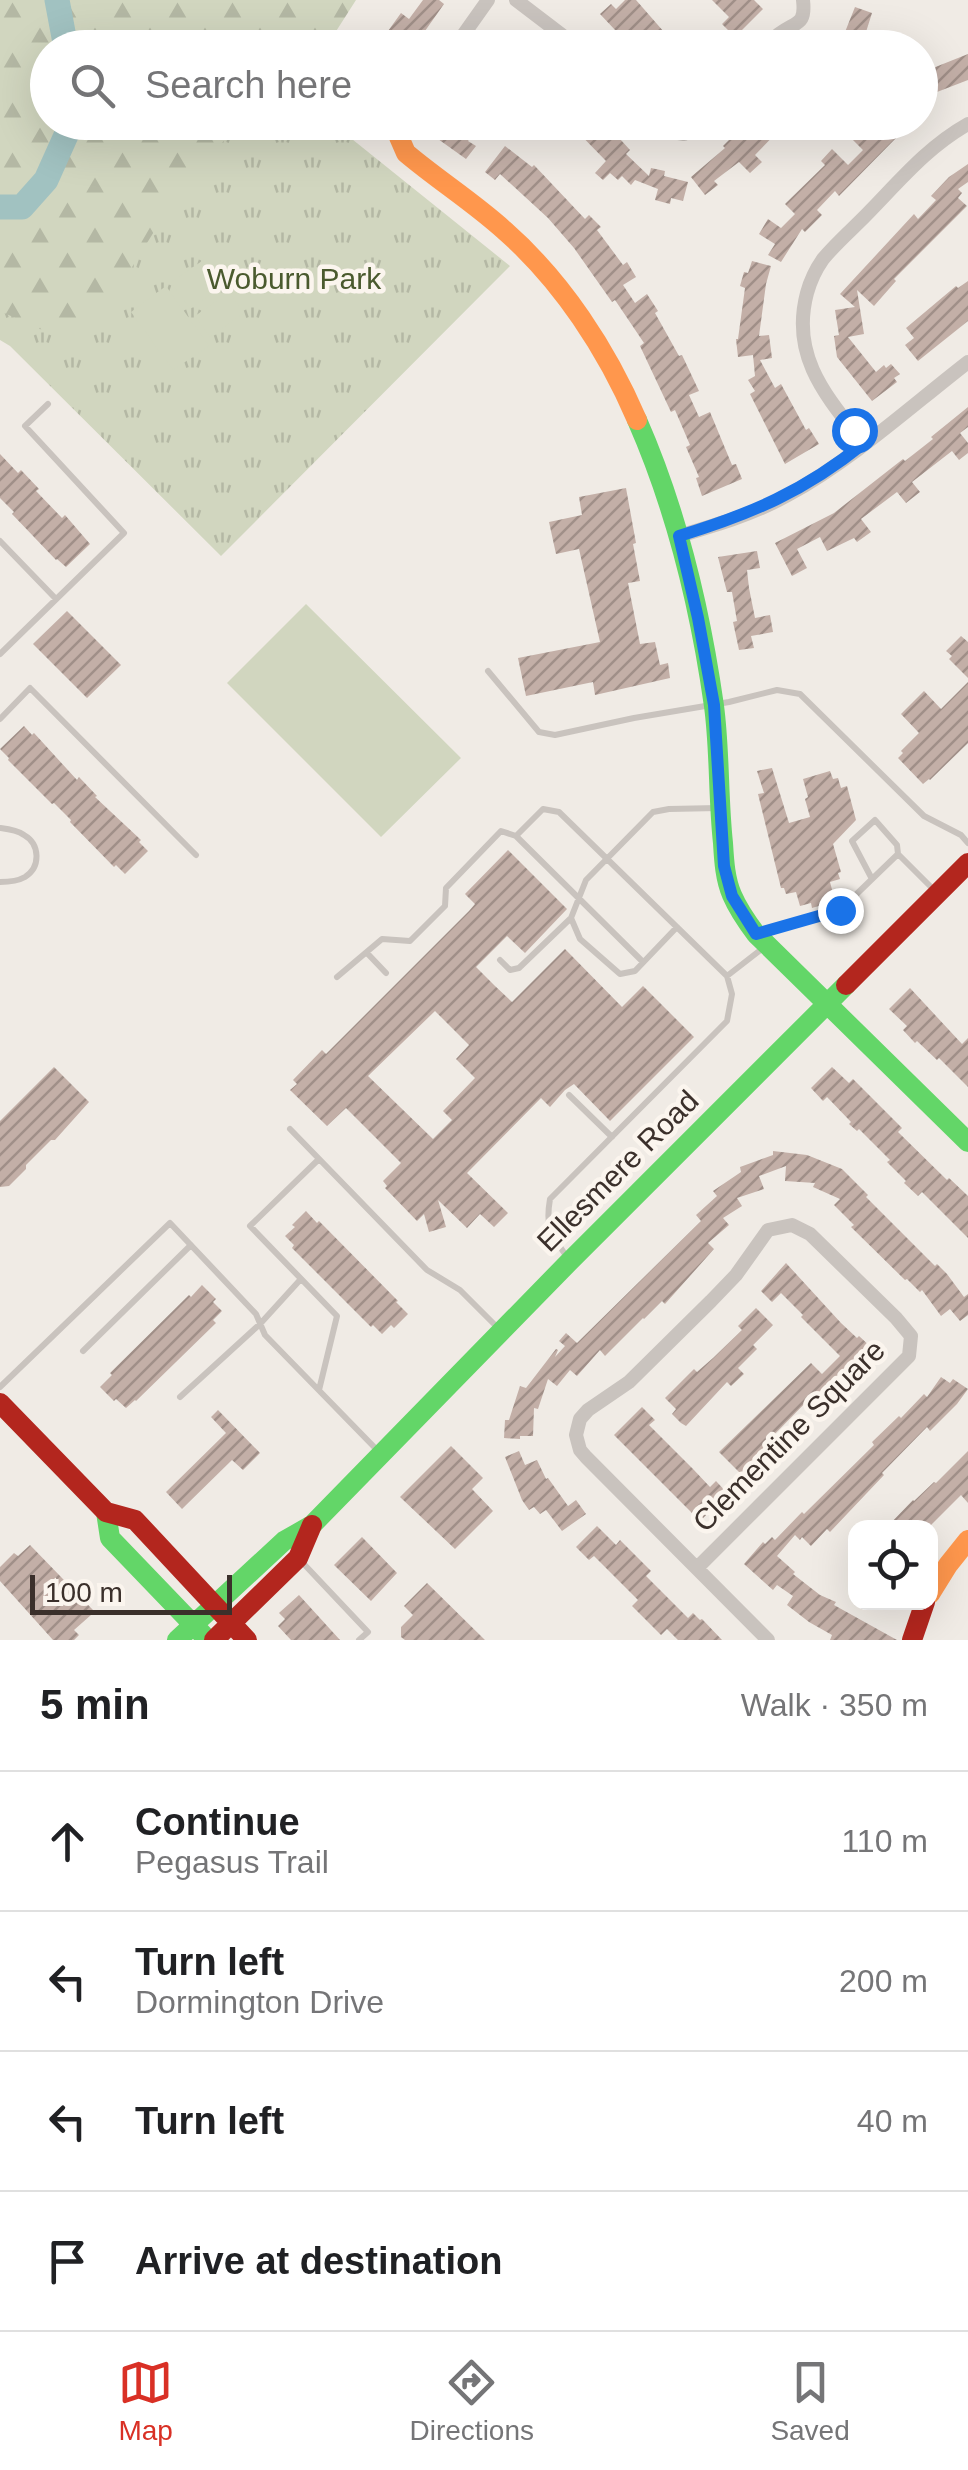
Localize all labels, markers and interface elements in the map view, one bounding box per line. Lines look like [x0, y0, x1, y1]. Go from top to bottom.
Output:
search box [30, 30, 938, 140]
icon: search [65, 58, 120, 113]
text: Search here [145, 64, 352, 106]
park label: Woburn Park [207, 262, 382, 295]
route start [832, 408, 878, 454]
route end [818, 888, 864, 934]
street label: Ellesmere Road [531, 1084, 705, 1258]
street label: Clementine Square [686, 1333, 891, 1538]
map controls [848, 1520, 938, 1610]
button: locate [848, 1520, 938, 1610]
scale bar [30, 1570, 232, 1614]
text: 100 m [45, 1577, 123, 1608]
text: 5 min [40, 1681, 150, 1728]
text: Walk · 350 m [741, 1687, 928, 1723]
text: Continue [135, 1801, 300, 1843]
icon: ahead [40, 1814, 95, 1869]
text: 110 m [841, 1823, 928, 1859]
text: Pegasus Trail [135, 1844, 329, 1880]
text: Turn left [135, 1941, 284, 1983]
icon: left [40, 1954, 95, 2009]
text: 200 m [839, 1963, 928, 1999]
text: Dormington Drive [135, 1984, 384, 2020]
icon: left [40, 2094, 95, 2149]
text: Turn left [135, 2100, 284, 2142]
text: 40 m [857, 2103, 928, 2139]
icon: arrive [40, 2234, 95, 2289]
text: Arrive at destination [135, 2240, 502, 2282]
tab: Map [118, 2355, 173, 2447]
tab: Directions [410, 2355, 534, 2447]
tab: Saved [770, 2355, 850, 2447]

